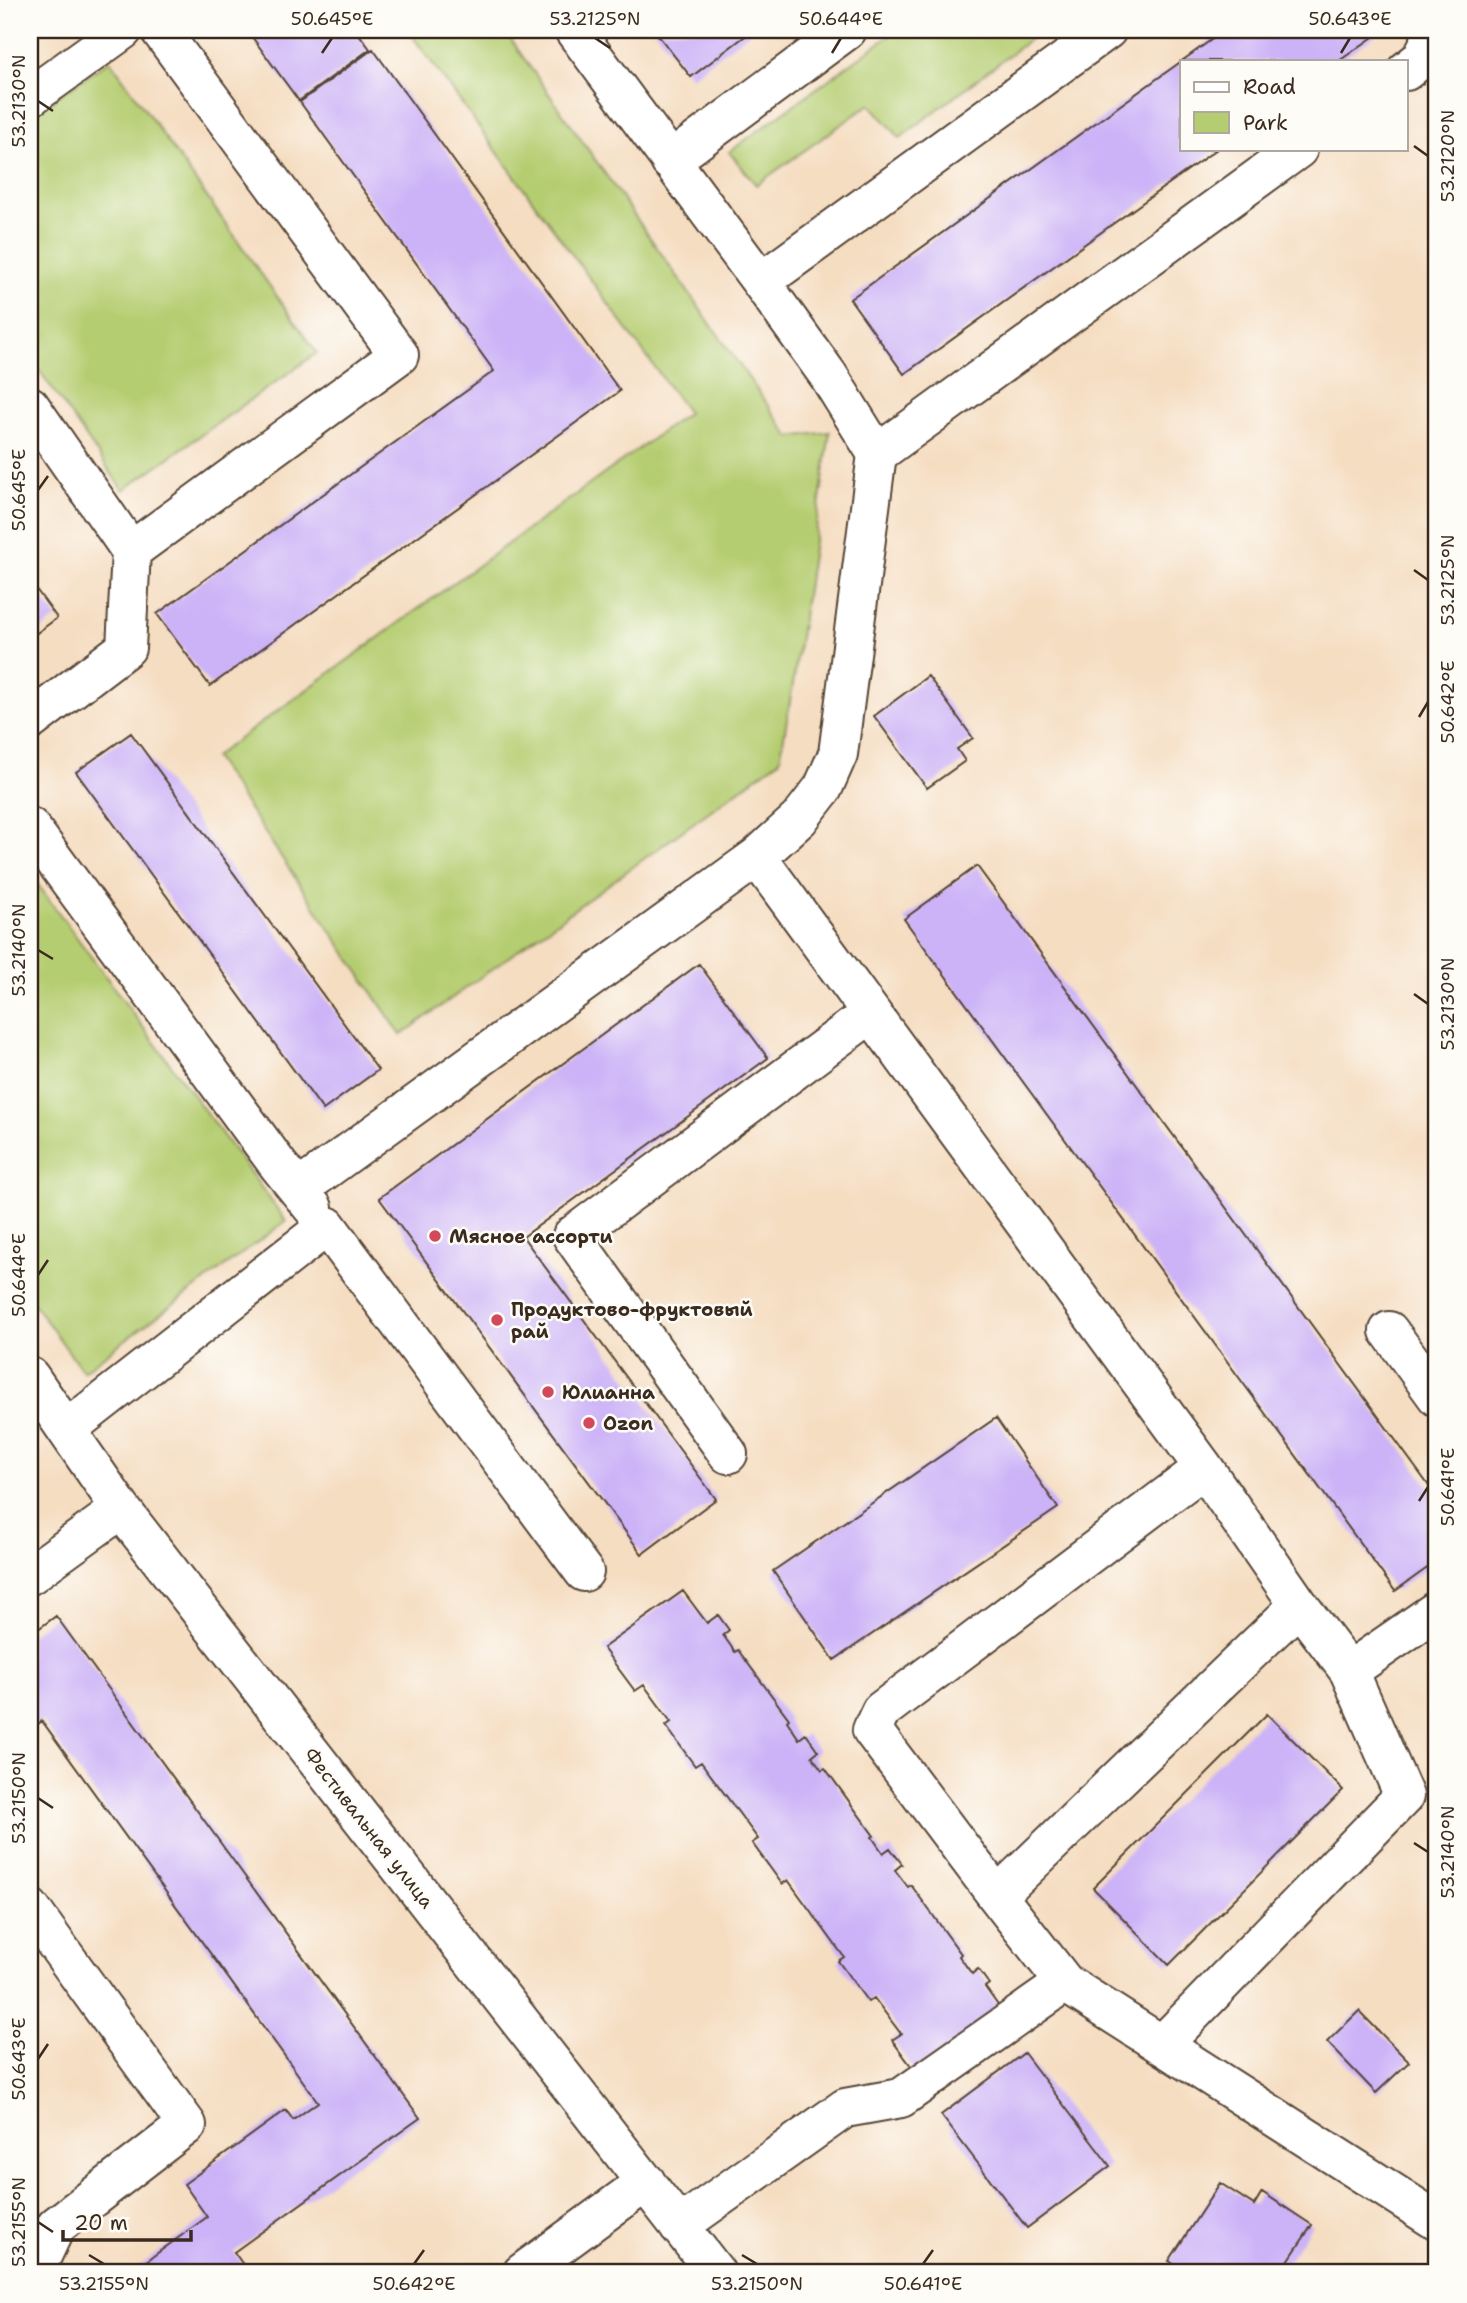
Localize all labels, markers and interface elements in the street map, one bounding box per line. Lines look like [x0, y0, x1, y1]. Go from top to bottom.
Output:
text: 50.645°E [291, 7, 373, 31]
text: 53.2125°N [549, 7, 641, 31]
text: 50.644°E [799, 7, 883, 31]
text: 50.643°E [1308, 7, 1392, 31]
text: 53.2130°N [7, 55, 31, 147]
legend [1180, 60, 1408, 150]
text: Road [1243, 73, 1296, 101]
text: Park [1243, 109, 1288, 137]
text: 53.2120°N [1436, 110, 1460, 202]
text: 50.645°E [7, 449, 31, 531]
text: 53.2125°N [1436, 534, 1460, 626]
text: 50.642°E [1436, 660, 1460, 744]
text: 53.2140°N [7, 903, 31, 997]
text: 53.2130°N [1436, 958, 1460, 1050]
place label: Мясное ассорти [449, 1224, 613, 1249]
marker: Мясное ассорти [427, 1228, 443, 1244]
text: 50.644°E [7, 1233, 31, 1317]
place label: Продуктово-фруктовый рай [511, 1297, 753, 1344]
marker: Продуктово-фруктовый рай [489, 1312, 505, 1328]
place label: Юлианна [562, 1380, 655, 1405]
marker: Юлианна [540, 1384, 556, 1400]
place label: Ozon [603, 1411, 653, 1436]
marker: Ozon [581, 1415, 597, 1431]
text: 50.641°E [1436, 1448, 1460, 1526]
street label: Фестивальная улица [298, 1743, 440, 1914]
text: 53.2150°N [7, 1752, 31, 1844]
text: 53.2140°N [1436, 1805, 1460, 1899]
text: 50.643°E [7, 2017, 31, 2101]
text: 53.2155°N [7, 2177, 31, 2267]
scale bar [63, 2198, 191, 2242]
text: 20 m [74, 2209, 128, 2237]
text: 53.2155°N [59, 2272, 149, 2296]
text: 50.642°E [372, 2272, 456, 2296]
text: 53.2150°N [711, 2272, 803, 2296]
text: 50.641°E [884, 2272, 962, 2296]

